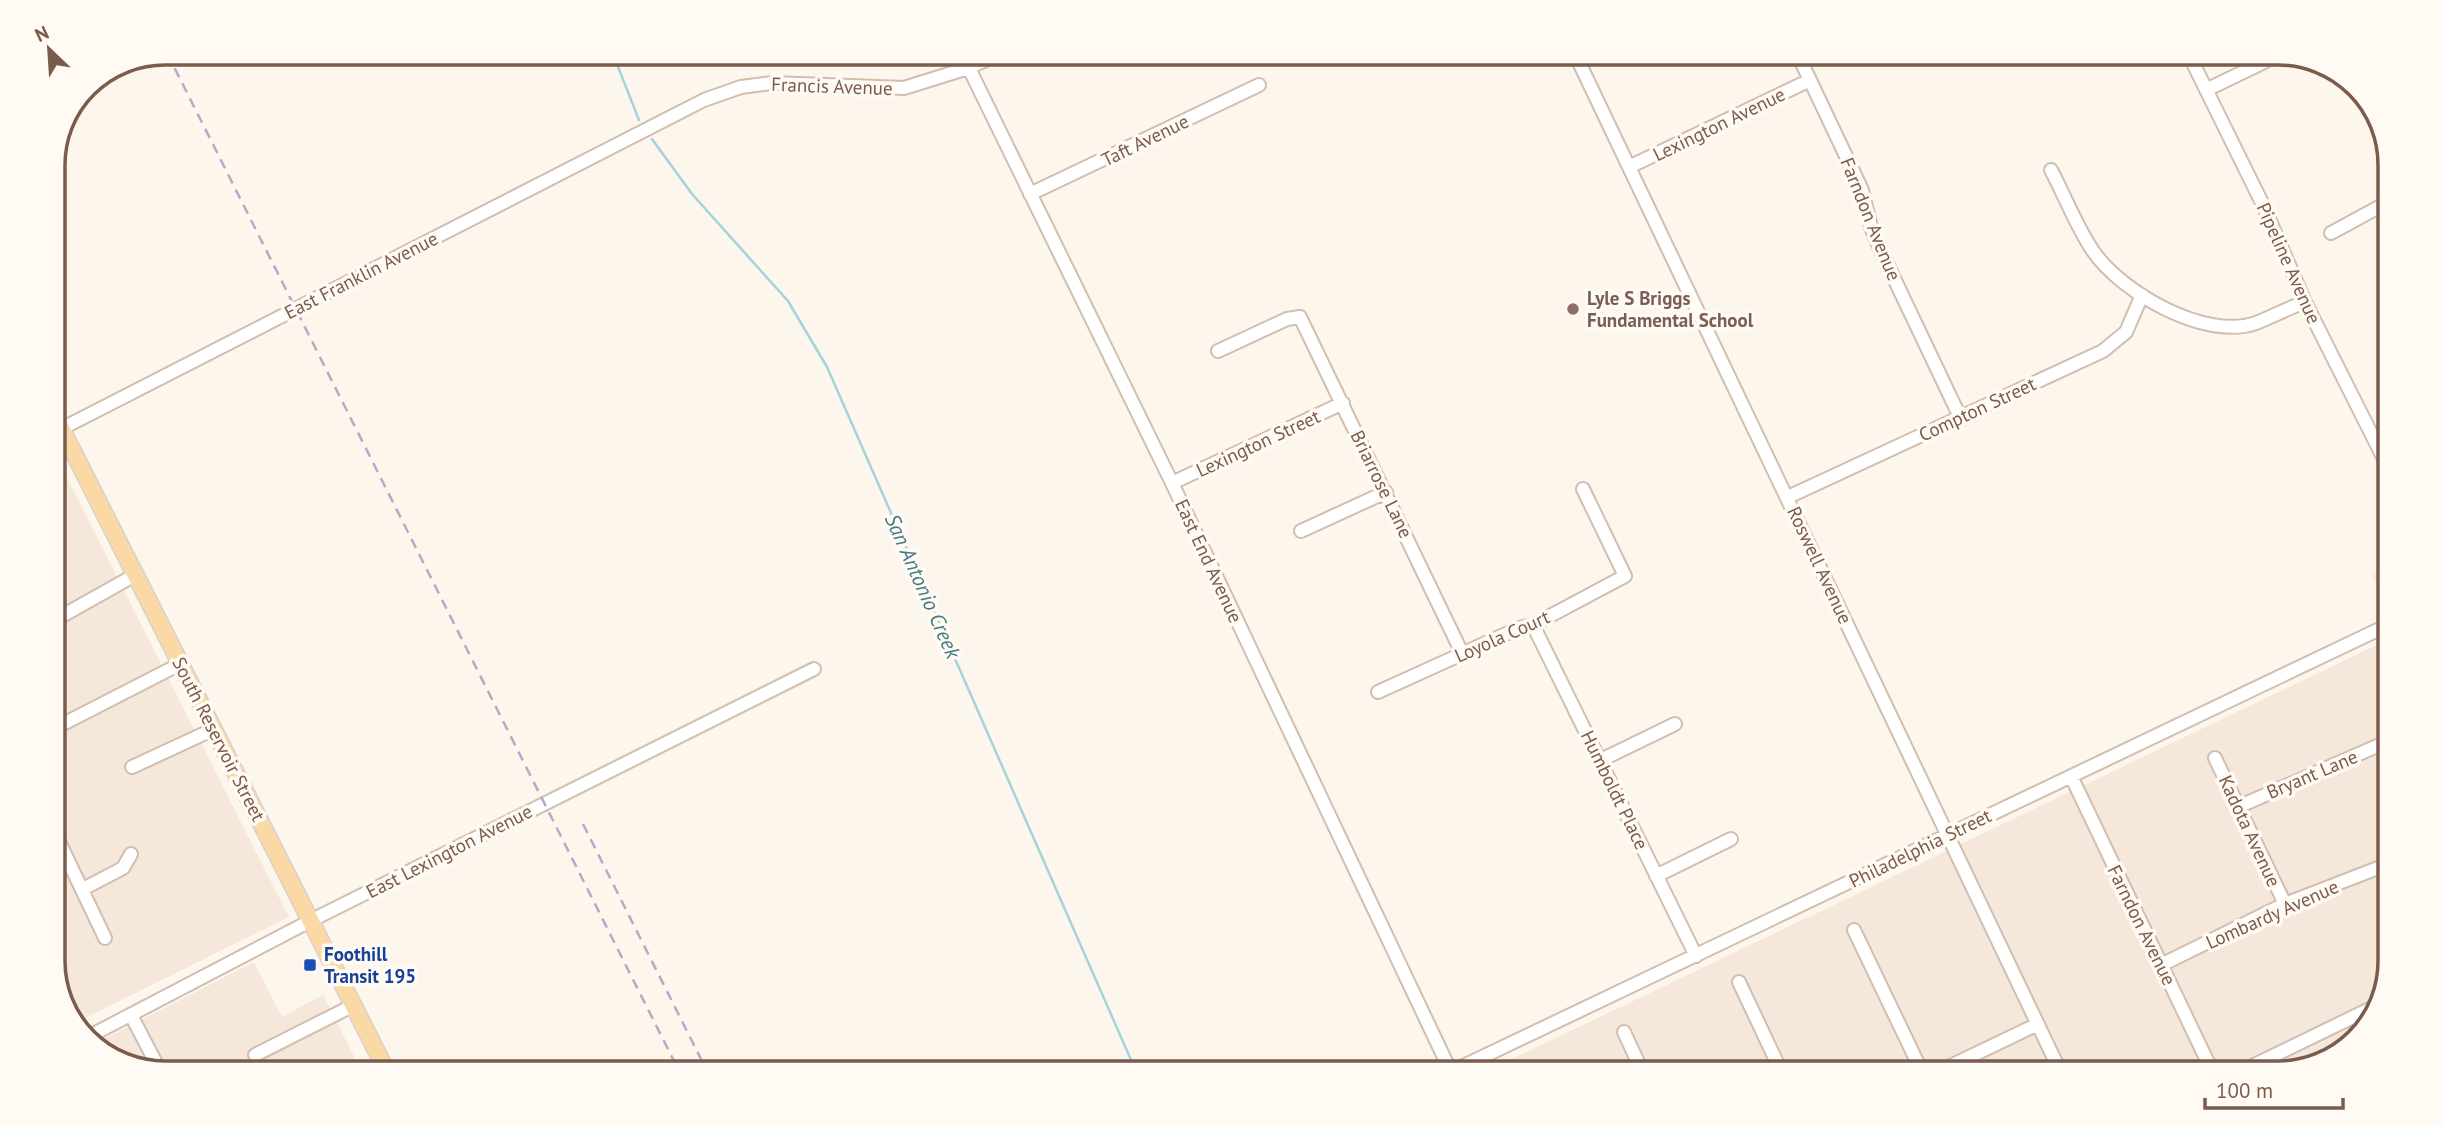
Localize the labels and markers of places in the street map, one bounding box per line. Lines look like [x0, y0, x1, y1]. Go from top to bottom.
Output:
place label: Lyle S Briggs Fundamental School [1587, 286, 1754, 332]
marker: Lyle S Briggs Fundamental School [1565, 301, 1581, 317]
place label: Foothill Transit 195 [324, 942, 416, 988]
marker: Foothill Transit 195 [302, 957, 318, 973]

